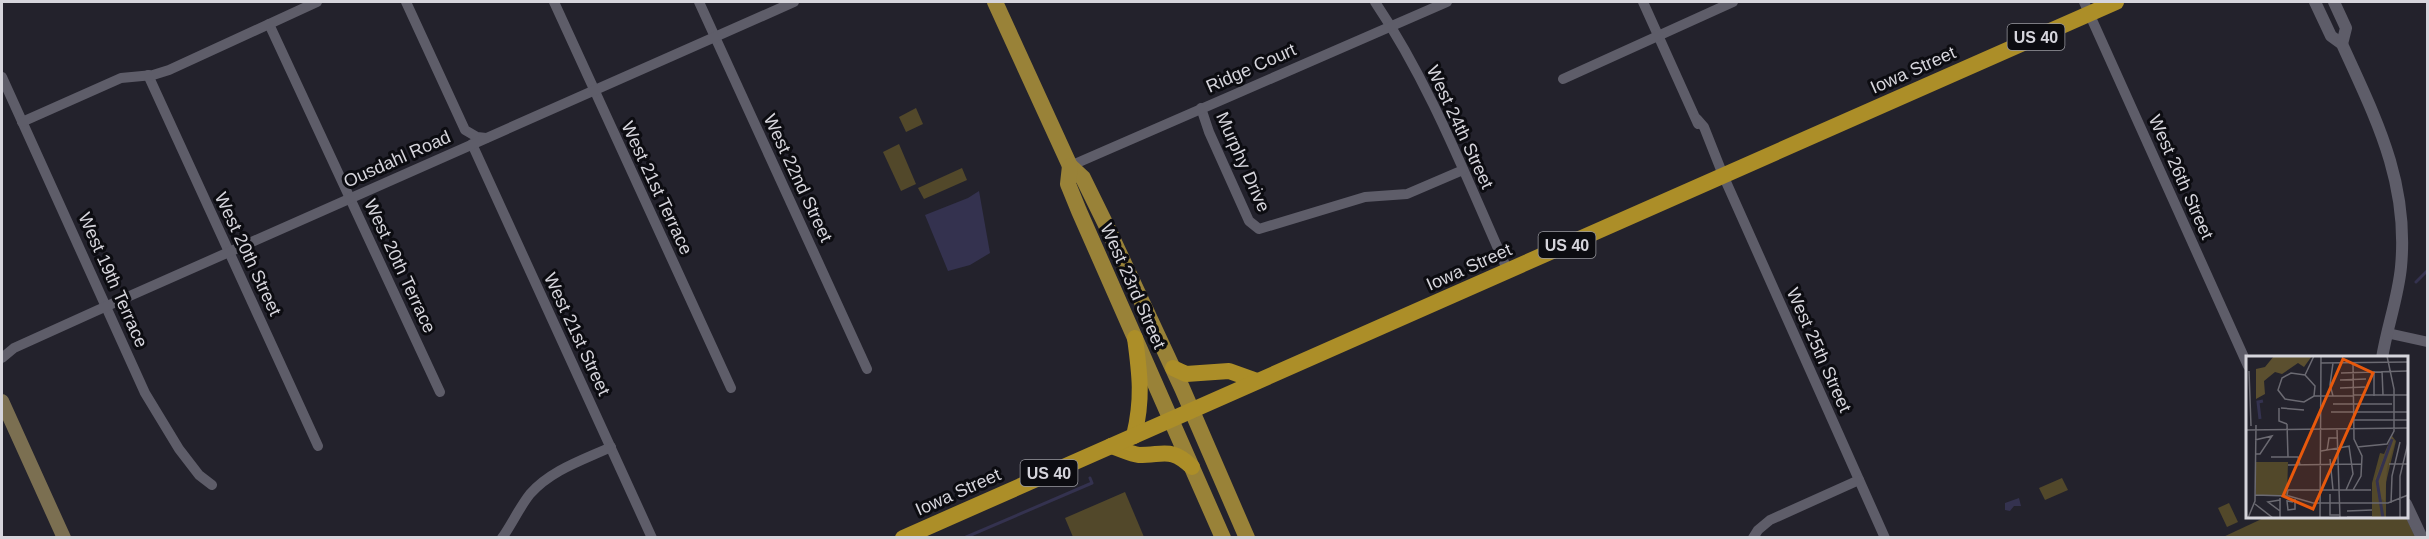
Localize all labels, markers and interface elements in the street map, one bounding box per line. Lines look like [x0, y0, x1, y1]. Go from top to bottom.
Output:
road number: US 40 [2008, 24, 2064, 50]
street label: Ridge Court [1203, 39, 1299, 97]
street label: Iowa Street [1867, 42, 1959, 98]
street label: West 24th Street [1423, 62, 1497, 192]
street label: Murphy Drive [1212, 109, 1274, 215]
street label: West 22nd Street [760, 111, 836, 245]
street label: West 26th Street [2145, 112, 2217, 242]
street label: West 21st Terrace [617, 118, 697, 258]
street label: Ousdahl Road [340, 126, 454, 192]
street label: West 20th Street [211, 189, 285, 319]
street label: West 20th Terrace [360, 196, 440, 336]
street label: West 19th Terrace [74, 210, 152, 350]
street label: West 23rd Street [1096, 220, 1170, 352]
road number: US 40 [1538, 232, 1596, 258]
street label: Iowa Street [1423, 239, 1515, 295]
street label: West 21st Street [540, 270, 614, 398]
street label: West 25th Street [1783, 285, 1855, 415]
inset map [2246, 356, 2408, 518]
road number: US 40 [1020, 460, 1078, 486]
street label: Iowa Street [912, 464, 1004, 520]

